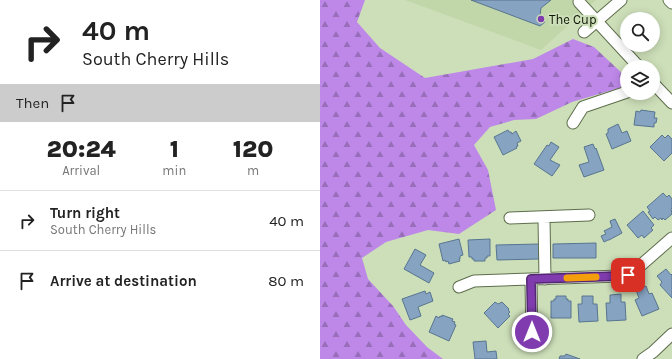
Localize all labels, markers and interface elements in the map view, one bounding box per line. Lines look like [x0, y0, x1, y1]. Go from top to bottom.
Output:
place label: The Cup [549, 12, 597, 27]
map controls [620, 12, 660, 100]
button: search [620, 12, 660, 52]
text: 40 m [82, 14, 150, 47]
marker: The Cup [536, 14, 546, 24]
icon: right [16, 16, 68, 68]
text: South Cherry Hills [82, 48, 229, 70]
button: layers [620, 60, 660, 100]
icon: arrive [57, 92, 79, 114]
text: Then [16, 94, 49, 112]
text: 20:24 [47, 135, 116, 163]
text: 1 [170, 135, 179, 163]
text: 120 [233, 135, 273, 163]
text: Arrival [62, 163, 100, 178]
text: min [162, 163, 186, 178]
text: m [247, 163, 259, 178]
text: Turn right [50, 204, 120, 222]
icon: right [16, 210, 38, 232]
text: 40 m [269, 212, 304, 230]
text: South Cherry Hills [50, 222, 156, 237]
pin [611, 258, 645, 292]
icon: arrive [617, 264, 639, 286]
icon: arrive [16, 270, 38, 292]
text: Arrive at destination [50, 272, 197, 290]
text: 80 m [268, 272, 304, 290]
position arrow [511, 311, 553, 353]

